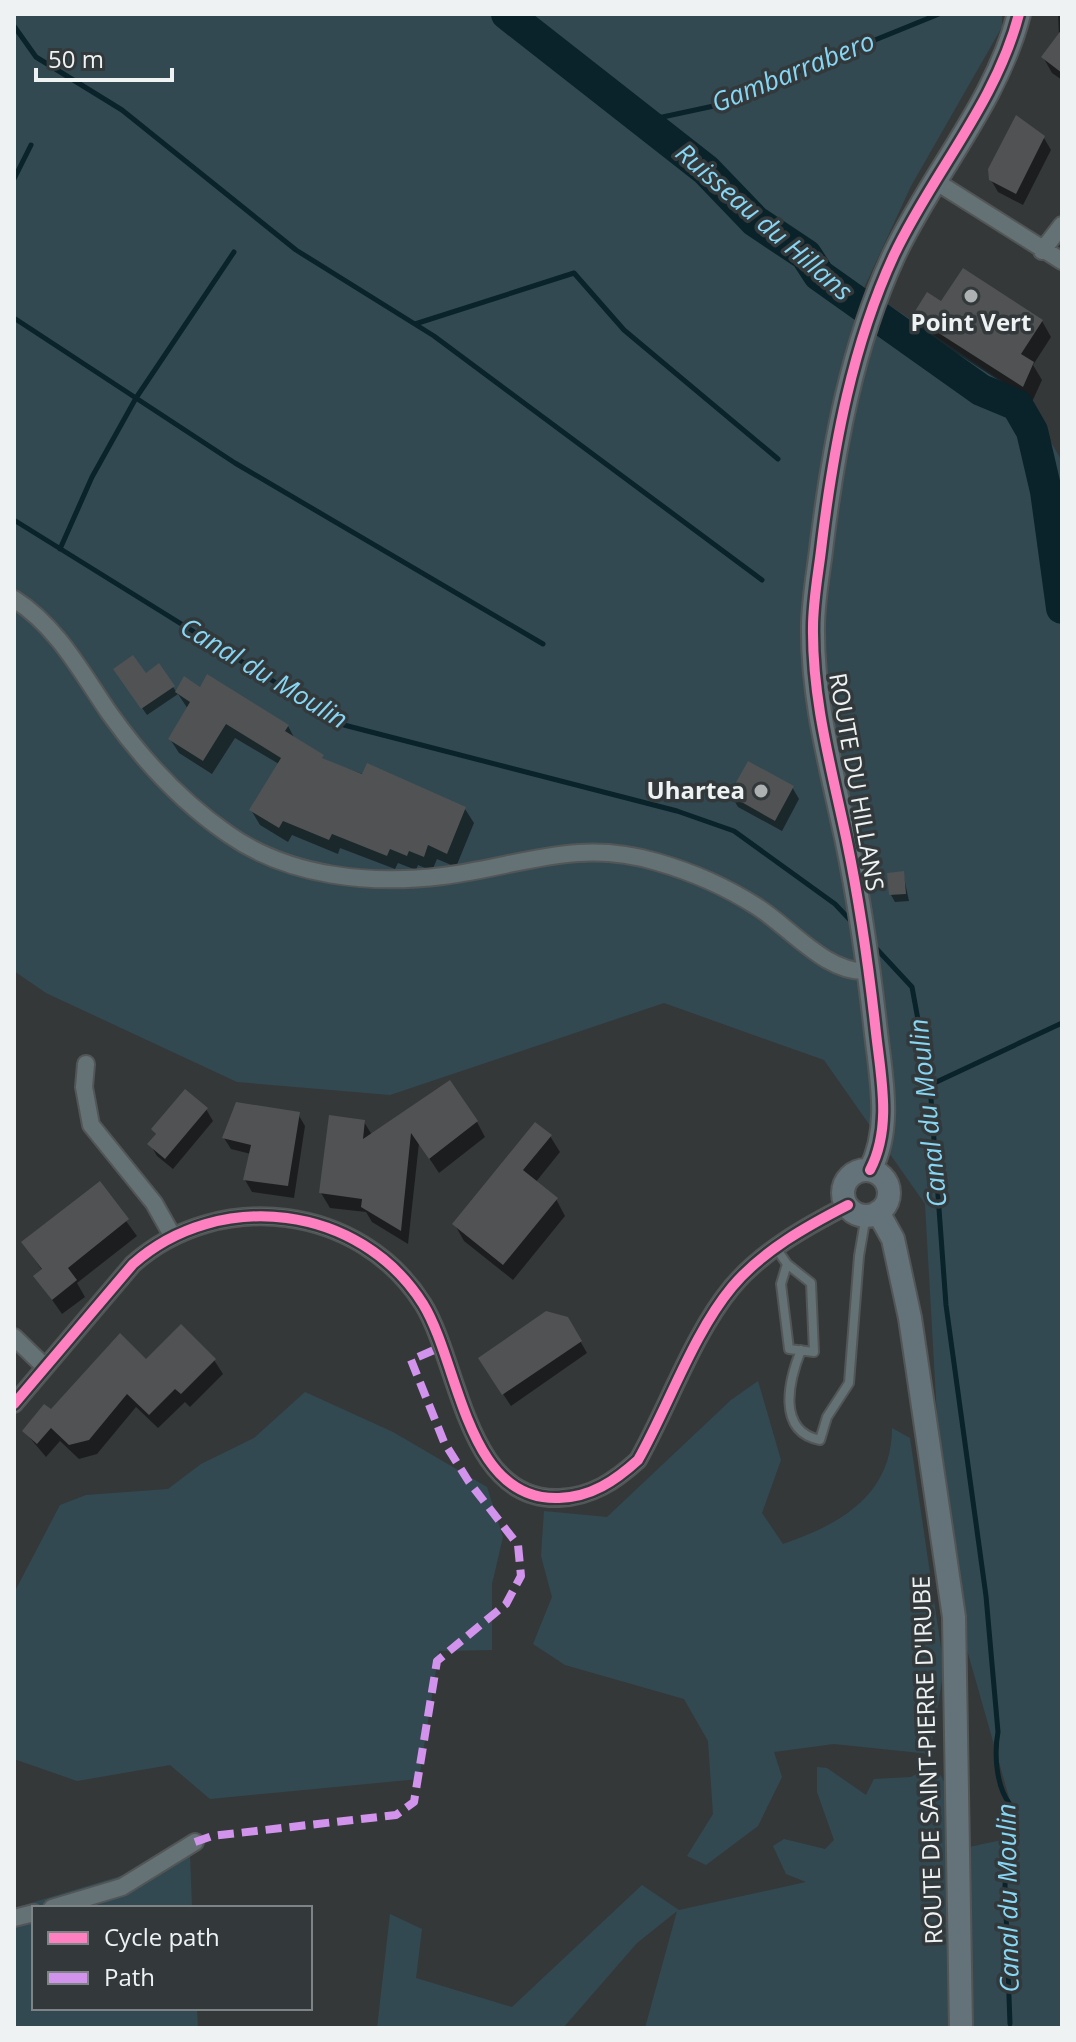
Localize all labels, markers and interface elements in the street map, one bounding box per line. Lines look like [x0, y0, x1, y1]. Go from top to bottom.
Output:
water label: Gambarrabero [706, 22, 880, 120]
scale bar [36, 32, 172, 82]
text: 50 m [48, 42, 104, 75]
water label: Ruisseau du Hillans [669, 134, 861, 308]
marker: Point Vert [962, 287, 980, 305]
place label: Point Vert [911, 305, 1031, 338]
water label: Canal du Moulin [174, 608, 355, 736]
street label: ROUTE DU HILLANS [822, 670, 893, 893]
place label: Uhartea [647, 773, 745, 806]
marker: Uhartea [752, 782, 770, 800]
water label: Canal du Moulin [899, 1017, 955, 1209]
street label: ROUTE DE SAINT-PIERRE D'IRUBE [904, 1575, 949, 1945]
water label: Canal du Moulin [987, 1803, 1027, 1993]
legend [32, 1906, 312, 2010]
text: Cycle path [104, 1920, 220, 1953]
text: Path [104, 1960, 155, 1993]

